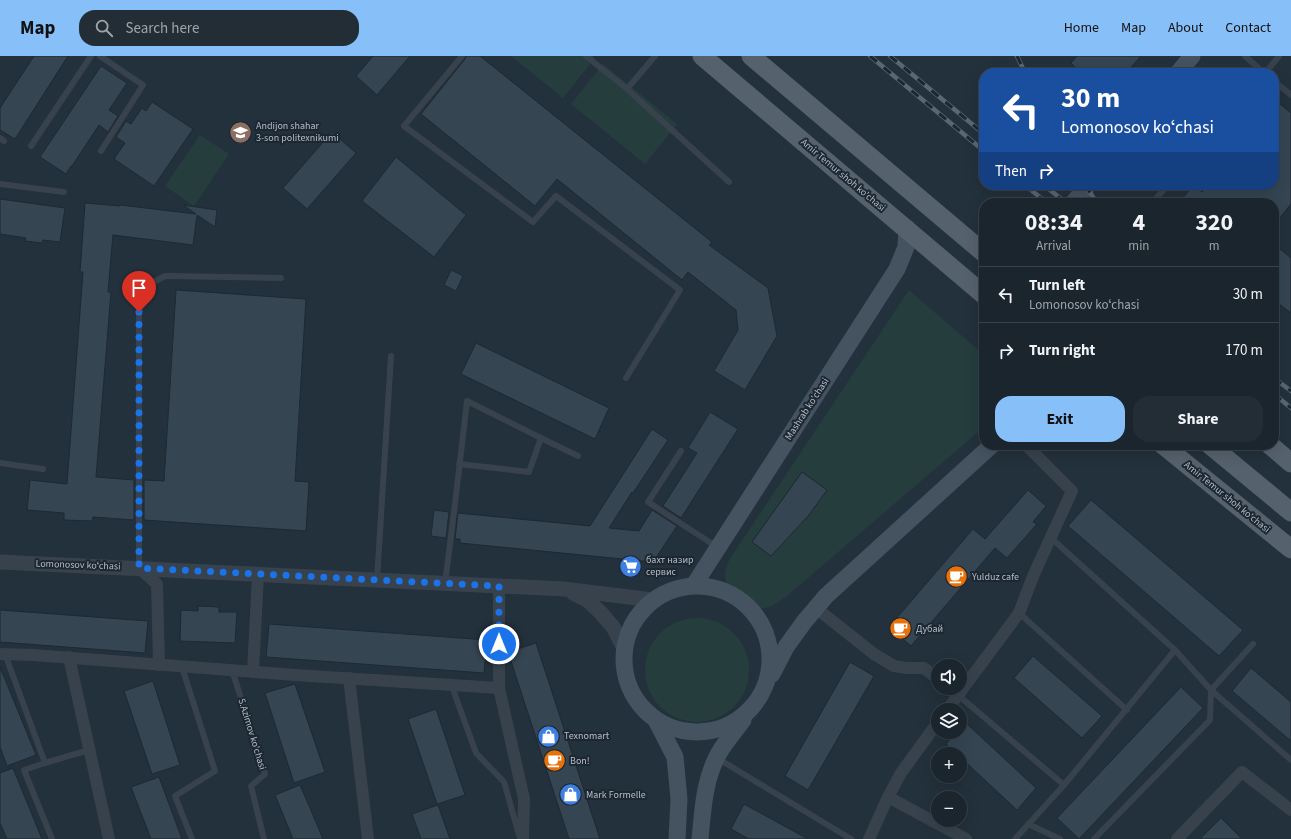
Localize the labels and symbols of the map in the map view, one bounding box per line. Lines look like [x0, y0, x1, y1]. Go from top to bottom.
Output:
school or university icon: Andijon shahar 3-son politexnikumi [227, 119, 253, 145]
place label: Andijon shahar 3-son politexnikumi [256, 119, 339, 145]
street label: Amir Temur shoh ko'chasi [798, 135, 888, 215]
pin [122, 271, 156, 312]
street label: Mashrab ko'chasi [782, 375, 832, 443]
street label: Amir Temur shoh ko'chasi [1181, 458, 1273, 536]
supermarket icon: бахт назир сервис [617, 553, 643, 579]
place label: бахт назир сервис [646, 553, 694, 579]
street label: Lomonosov koʻchasi [35, 557, 121, 573]
cafe icon: Yulduz cafe [943, 564, 969, 590]
place label: Yulduz cafe [971, 570, 1019, 584]
cafe icon: Дубай [888, 616, 914, 642]
place label: Дубай [916, 622, 943, 636]
position arrow [478, 623, 520, 665]
street label: S.Azimov ko'chasi [234, 697, 270, 771]
shop icon: Texnomart [535, 723, 561, 749]
place label: Texnomart [564, 729, 610, 743]
cafe icon: Bon! [541, 748, 567, 774]
place label: Bon! [570, 754, 590, 768]
shop icon: Mark Formelle [557, 782, 583, 808]
place label: Mark Formelle [586, 788, 646, 802]

